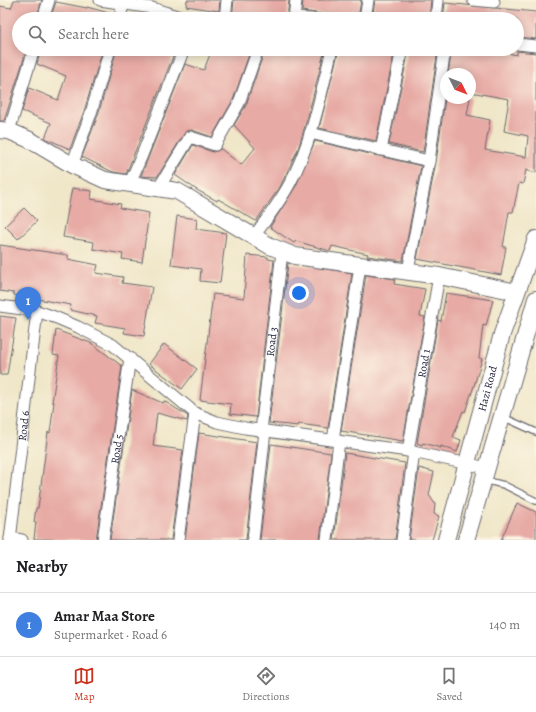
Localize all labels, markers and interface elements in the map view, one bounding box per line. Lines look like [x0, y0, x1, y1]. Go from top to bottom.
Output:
search box [12, 12, 524, 56]
icon: search [26, 23, 48, 45]
text: Search here [58, 24, 129, 44]
north arrow [440, 68, 476, 104]
your location [289, 283, 309, 303]
pin: 1 [15, 287, 41, 320]
street label: Road 3 [262, 326, 281, 357]
street label: Road 1 [414, 348, 433, 379]
street label: Hazi Road [474, 364, 501, 413]
street label: Road 6 [14, 410, 33, 442]
street label: Road 5 [107, 433, 126, 465]
text: Nearby [16, 555, 67, 578]
text: Amar Maa Store [54, 606, 155, 626]
text: 1 [27, 616, 31, 633]
text: 140 m [489, 616, 520, 633]
text: Supermarket · Road 6 [54, 626, 167, 643]
tab: Map [73, 665, 95, 704]
tab: Directions [242, 665, 290, 704]
tab: Saved [436, 665, 463, 704]

